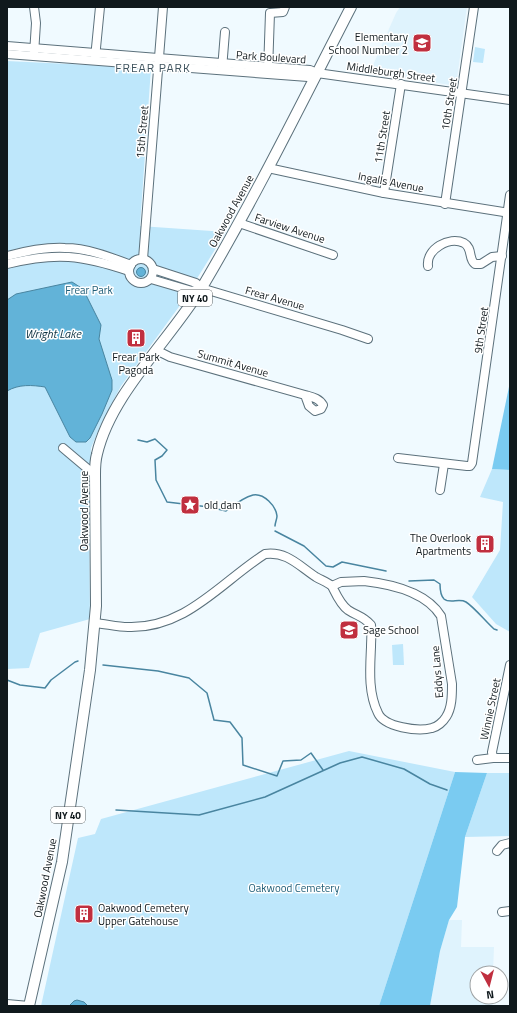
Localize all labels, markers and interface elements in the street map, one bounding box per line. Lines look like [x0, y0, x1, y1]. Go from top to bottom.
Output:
place label: Elementary School Number 2 [329, 29, 409, 58]
school or university icon: Elementary School Number 2 [411, 32, 433, 54]
street label: Park Boulevard [235, 47, 307, 67]
district label: FREAR PARK [115, 58, 191, 77]
street label: Middleburgh Street [346, 58, 436, 86]
street label: 10th Street [437, 77, 461, 131]
street label: 15th Street [132, 105, 152, 159]
street label: 11th Street [370, 110, 394, 164]
street label: Ingalls Avenue [357, 168, 426, 196]
street label: Oakwood Avenue [204, 171, 258, 250]
street label: Farview Avenue [253, 209, 328, 247]
park label: Frear Park [65, 282, 114, 298]
street label: Frear Avenue [243, 282, 307, 314]
road number: NY 40 [178, 290, 212, 306]
street label: 9th Street [470, 306, 492, 354]
water label: Wright Lake [25, 324, 82, 343]
building icon: Frear Park Pagoda [125, 327, 147, 349]
street label: Summit Avenue [196, 345, 271, 381]
place label: Frear Park Pagoda [112, 349, 161, 378]
street label: Oakwood Avenue [76, 470, 92, 551]
place icon: old dam [179, 494, 201, 516]
place label: old dam [204, 497, 241, 513]
place label: The Overlook Apartments [410, 530, 472, 559]
building icon: The Overlook Apartments [474, 533, 496, 555]
school or university icon: Sage School [338, 619, 360, 641]
place label: Sage School [363, 622, 419, 638]
street label: Eddys Lane [427, 645, 447, 699]
street label: Winnie Street [476, 677, 504, 741]
road number: NY 40 [51, 807, 85, 823]
street label: Oakwood Avenue [29, 836, 61, 919]
park label: Oakwood Cemetery [249, 880, 340, 896]
place label: Oakwood Cemetery Upper Gatehouse [98, 900, 190, 929]
building icon: Oakwood Cemetery Upper Gatehouse [73, 903, 95, 925]
north arrow [469, 965, 509, 1005]
text: N [485, 987, 495, 1003]

